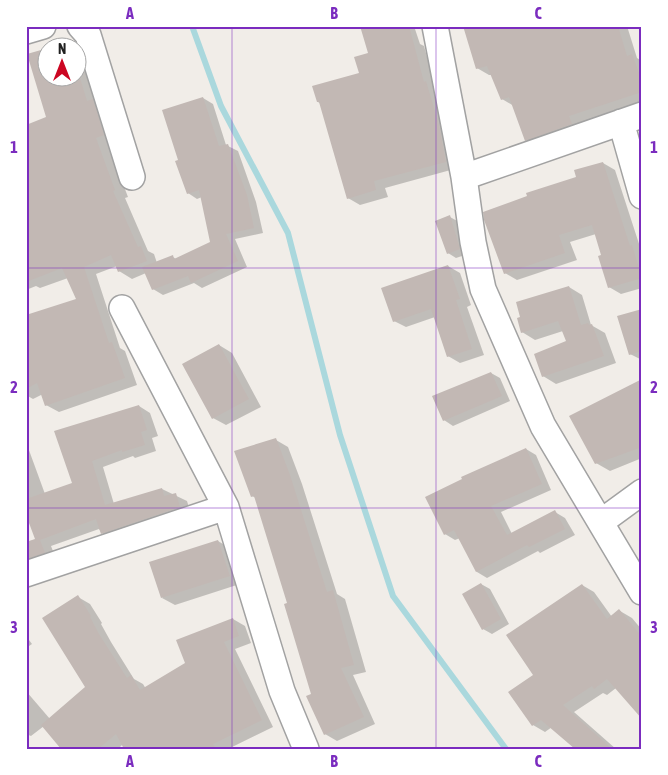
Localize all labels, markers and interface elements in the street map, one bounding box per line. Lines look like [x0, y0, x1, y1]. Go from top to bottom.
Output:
text: A [125, 4, 134, 22]
text: B [330, 4, 338, 22]
text: C [534, 4, 542, 22]
north arrow [38, 38, 88, 88]
text: N [58, 41, 66, 57]
text: 1 [10, 138, 18, 156]
text: 1 [650, 138, 658, 156]
text: 2 [10, 378, 18, 396]
text: 2 [650, 378, 658, 396]
text: 3 [10, 618, 18, 636]
text: 3 [650, 618, 658, 636]
text: A [125, 752, 134, 770]
text: B [330, 752, 338, 770]
text: C [534, 752, 542, 770]

